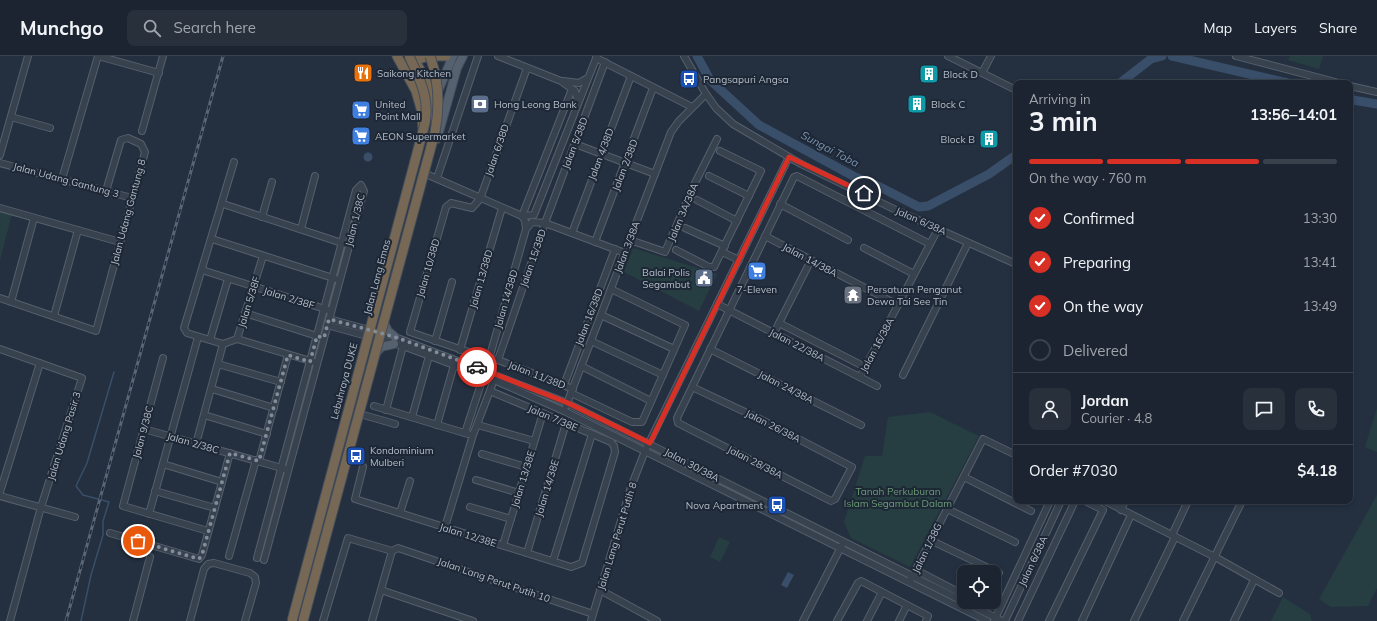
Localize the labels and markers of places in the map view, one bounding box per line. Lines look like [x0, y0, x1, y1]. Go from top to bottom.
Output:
restaurant icon: Saikong Kitchen [352, 62, 374, 84]
building icon: Block D [918, 63, 940, 85]
place label: Saikong Kitchen [377, 67, 451, 80]
bus stop icon: Pangsapuri Angsa [678, 68, 700, 90]
place label: Block D [943, 68, 978, 81]
place label: Pangsapuri Angsa [703, 73, 789, 86]
bank icon: Hong Leong Bank [469, 93, 491, 115]
building icon: Block C [906, 93, 928, 115]
place label: United Point Mall [375, 98, 421, 123]
place label: Hong Leong Bank [494, 98, 578, 111]
place label: Block C [931, 98, 966, 111]
supermarket icon: United Point Mall [350, 99, 372, 121]
supermarket icon: AEON Supermarket [350, 125, 372, 147]
building icon: Block B [978, 128, 1000, 150]
place label: AEON Supermarket [375, 130, 466, 143]
place label: Block B [941, 133, 975, 146]
pin [847, 176, 881, 210]
supermarket icon: 7-Eleven [746, 260, 768, 282]
place label: Balai Polis Segambut [642, 266, 691, 291]
public building icon: Balai Polis Segambut [693, 267, 715, 289]
place label: 7-Eleven [737, 283, 777, 296]
place label: Persatuan Penganut Dewa Tai See Tin [867, 283, 962, 308]
temple icon: Persatuan Penganut Dewa Tai See Tin [842, 284, 864, 306]
place label: Kondominium Mulberi [370, 444, 434, 469]
bus stop icon: Kondominium Mulberi [345, 445, 367, 467]
bus stop icon: Nova Apartment [766, 494, 788, 516]
place label: Nova Apartment [686, 499, 763, 512]
pin [121, 524, 155, 558]

